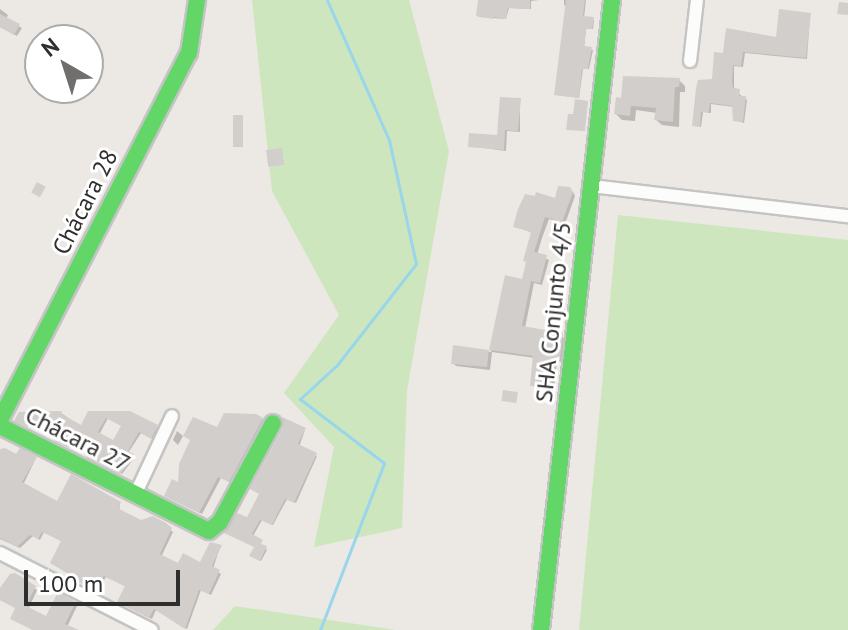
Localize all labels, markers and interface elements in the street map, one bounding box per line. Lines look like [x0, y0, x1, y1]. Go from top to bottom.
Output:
north arrow [24, 24, 104, 104]
text: N [36, 31, 65, 62]
street label: Chácara 28 [46, 145, 124, 259]
street label: SHA Conjunto 4/5 [529, 220, 577, 404]
street label: Chácara 27 [21, 400, 135, 478]
scale bar [28, 554, 184, 604]
text: 100 m [38, 568, 103, 599]

